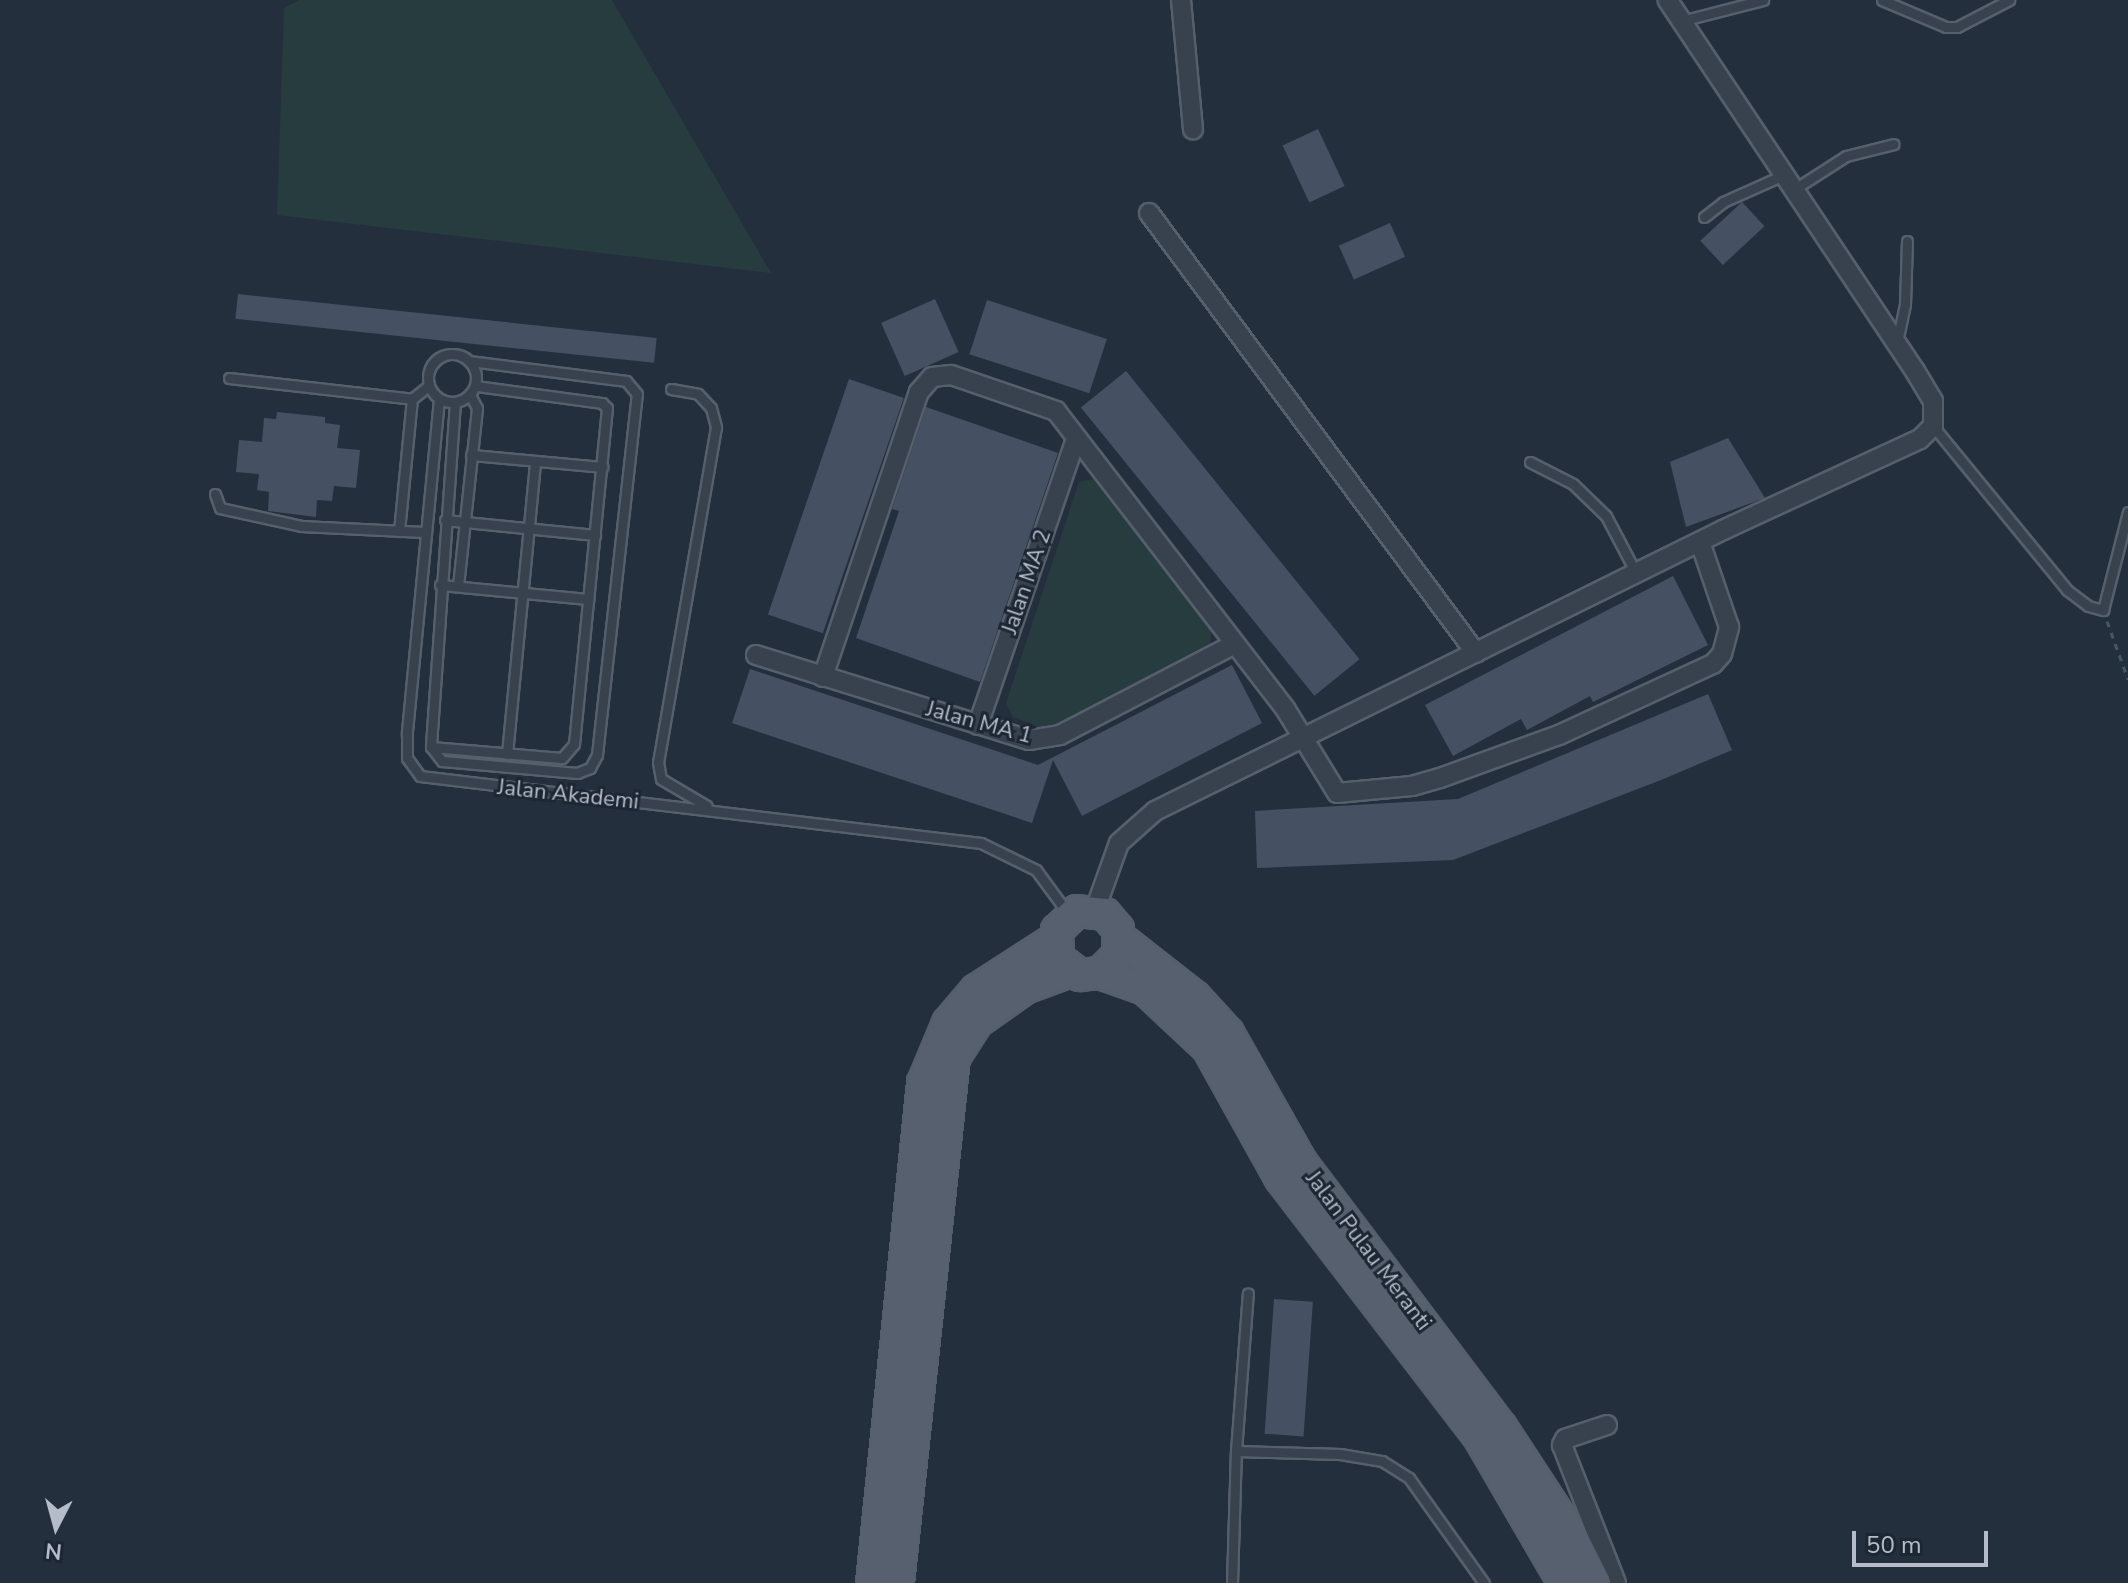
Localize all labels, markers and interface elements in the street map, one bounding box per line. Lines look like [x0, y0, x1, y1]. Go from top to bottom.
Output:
street label: Jalan MA 2 [997, 526, 1057, 638]
street label: Jalan MA 1 [923, 696, 1035, 750]
street label: Jalan Akademi [496, 774, 640, 816]
street label: Jalan Pulau Meranti [1299, 1166, 1437, 1336]
north arrow [16, 1487, 96, 1567]
scale bar [1856, 1515, 1992, 1565]
text: 50 m [1866, 1529, 1922, 1561]
text: N [44, 1535, 63, 1567]

